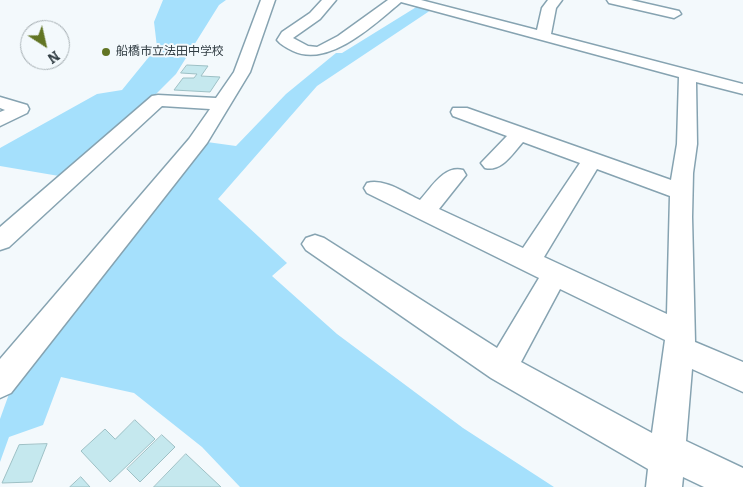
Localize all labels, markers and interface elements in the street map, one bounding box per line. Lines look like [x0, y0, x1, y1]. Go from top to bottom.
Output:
north arrow [20, 20, 70, 70]
place label: 船橋市立法田中学校 [116, 45, 224, 59]
marker: 船橋市立法田中学校 [100, 46, 112, 58]
text: N [44, 47, 63, 67]

